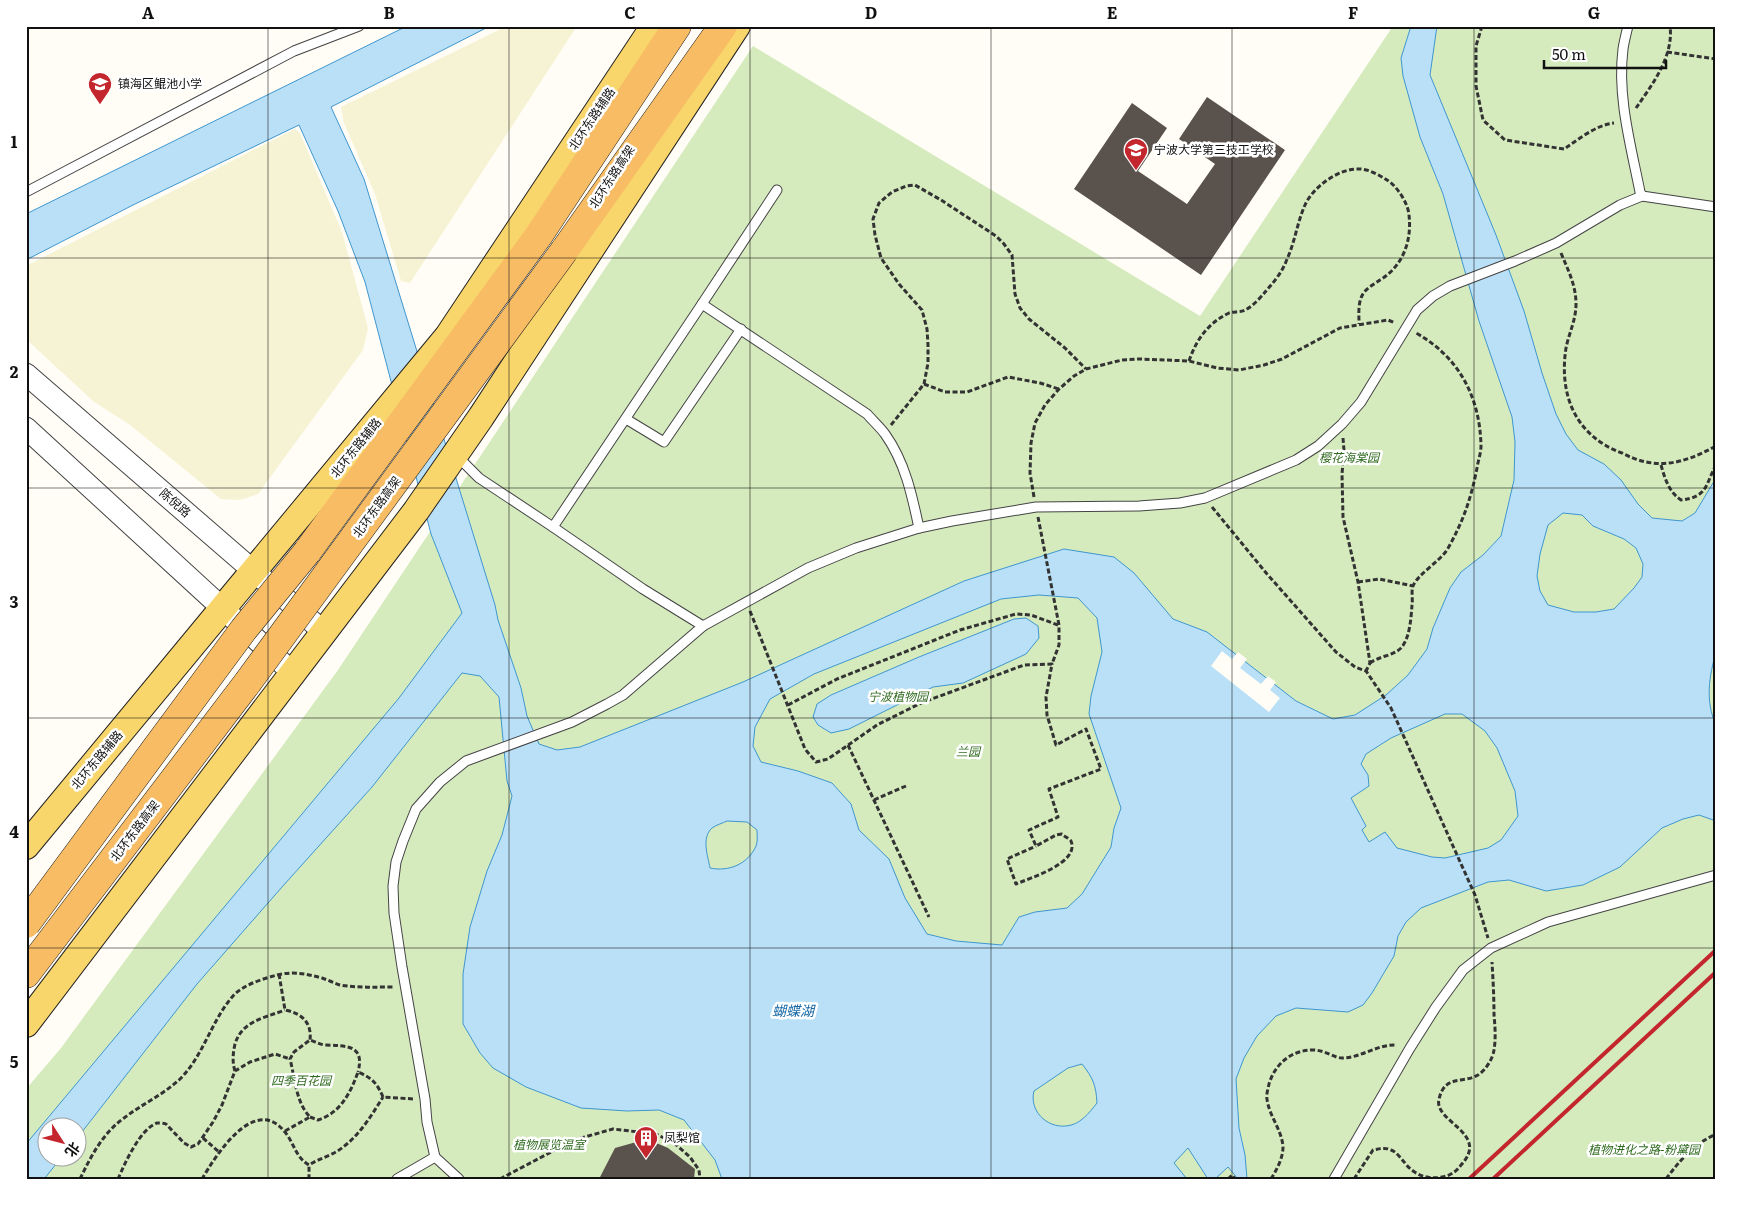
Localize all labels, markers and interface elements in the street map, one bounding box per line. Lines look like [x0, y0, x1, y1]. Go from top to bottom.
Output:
text: A [142, 0, 154, 24]
text: B [383, 0, 395, 24]
text: C [624, 0, 636, 24]
text: D [865, 0, 877, 24]
text: E [1107, 0, 1118, 24]
text: F [1348, 0, 1358, 24]
text: G [1588, 0, 1600, 24]
scale bar [1544, 38, 1667, 70]
text: 50 m [1552, 42, 1586, 65]
school or university icon: 镇海区鲲池小学 [87, 71, 113, 105]
place label: 镇海区鲲池小学 [118, 74, 202, 92]
street label: 北环东路辅路 [564, 84, 619, 153]
text: 1 [11, 129, 18, 153]
school or university icon: 宁波大学第三技工学校 [1123, 137, 1149, 171]
place label: 宁波大学第三技工学校 [1154, 140, 1274, 158]
street label: 北环东路高架 [584, 141, 638, 212]
text: 2 [10, 359, 19, 383]
street label: 北环东路辅路 [326, 414, 385, 481]
park label: 樱花海棠园 [1319, 448, 1381, 466]
street label: 北环东路高架 [348, 472, 405, 541]
street label: 陈倪路 [156, 484, 195, 521]
text: 3 [10, 589, 19, 613]
park label: 宁波植物园 [868, 687, 930, 705]
street label: 北环东路辅路 [66, 726, 126, 793]
park label: 兰园 [956, 742, 982, 760]
street label: 北环东路高架 [105, 796, 163, 865]
text: 4 [9, 819, 19, 843]
water label: 蝴蝶湖 [772, 1000, 816, 1020]
text: 5 [10, 1049, 19, 1073]
park label: 四季百花园 [271, 1071, 333, 1089]
north arrow [38, 1118, 88, 1168]
building icon: 凤梨馆 [633, 1125, 659, 1159]
place label: 凤梨馆 [664, 1128, 700, 1146]
park label: 植物展览温室 [513, 1135, 587, 1153]
text: 北 [61, 1139, 86, 1162]
park label: 植物进化之路-粉黛园 [1588, 1140, 1702, 1158]

